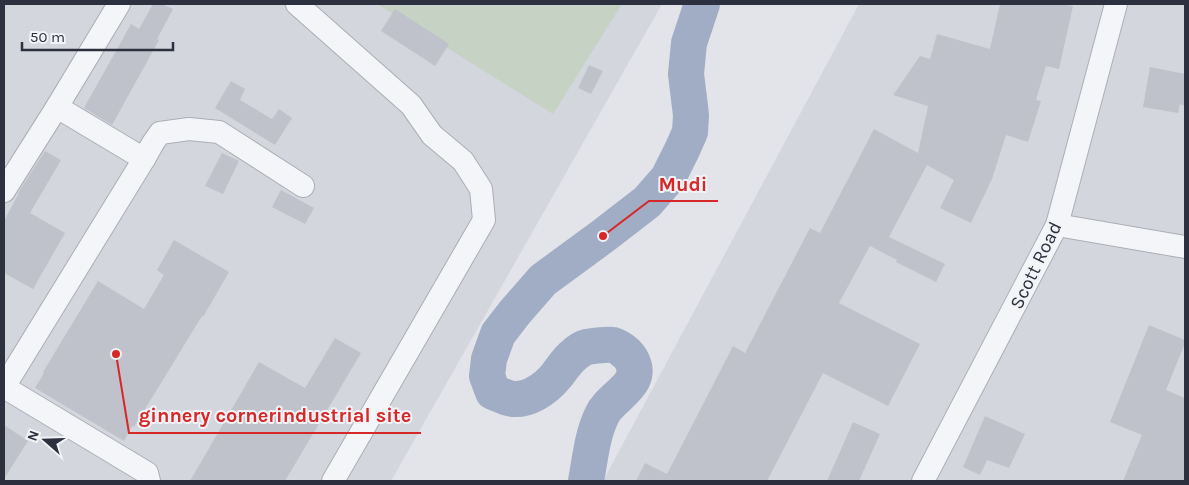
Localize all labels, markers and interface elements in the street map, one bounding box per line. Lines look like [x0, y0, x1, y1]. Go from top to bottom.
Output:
scale bar [22, 20, 174, 52]
text: 50 m [30, 28, 65, 46]
callout: Mudi [649, 166, 718, 201]
text: Mudi [659, 173, 707, 196]
street label: Scott Road [1005, 218, 1066, 313]
callout: ginnery cornerindustrial site [129, 398, 421, 433]
text: ginnery cornerindustrial site [139, 404, 411, 427]
north arrow [20, 415, 70, 465]
text: N [24, 428, 43, 443]

